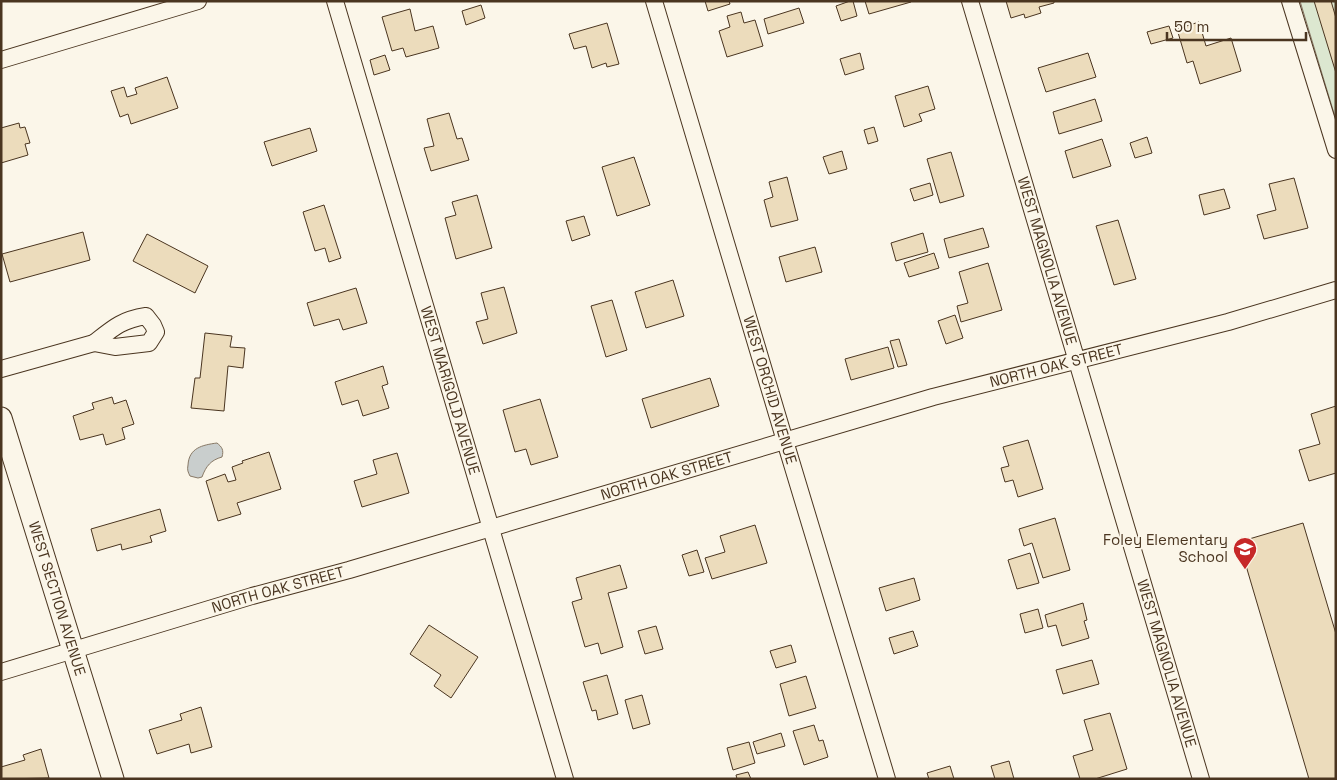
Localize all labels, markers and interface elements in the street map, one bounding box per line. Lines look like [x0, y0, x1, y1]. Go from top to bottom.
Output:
scale bar [1167, 10, 1306, 42]
text: 50 m [1174, 17, 1209, 36]
street label: WEST MAGNOLIA AVENUE [1014, 174, 1082, 347]
street label: WEST MARIGOLD AVENUE [417, 304, 484, 477]
street label: WEST ORCHID AVENUE [739, 314, 801, 466]
street label: NORTH OAK STREET [987, 339, 1125, 391]
street label: NORTH OAK STREET [598, 447, 735, 504]
street label: WEST SECTION AVENUE [25, 519, 90, 678]
place label: Foley Elementary School [1103, 530, 1228, 566]
school or university icon: Foley Elementary School [1232, 536, 1258, 570]
street label: NORTH OAK STREET [209, 562, 347, 617]
street label: WEST MAGNOLIA AVENUE [1133, 577, 1201, 750]

